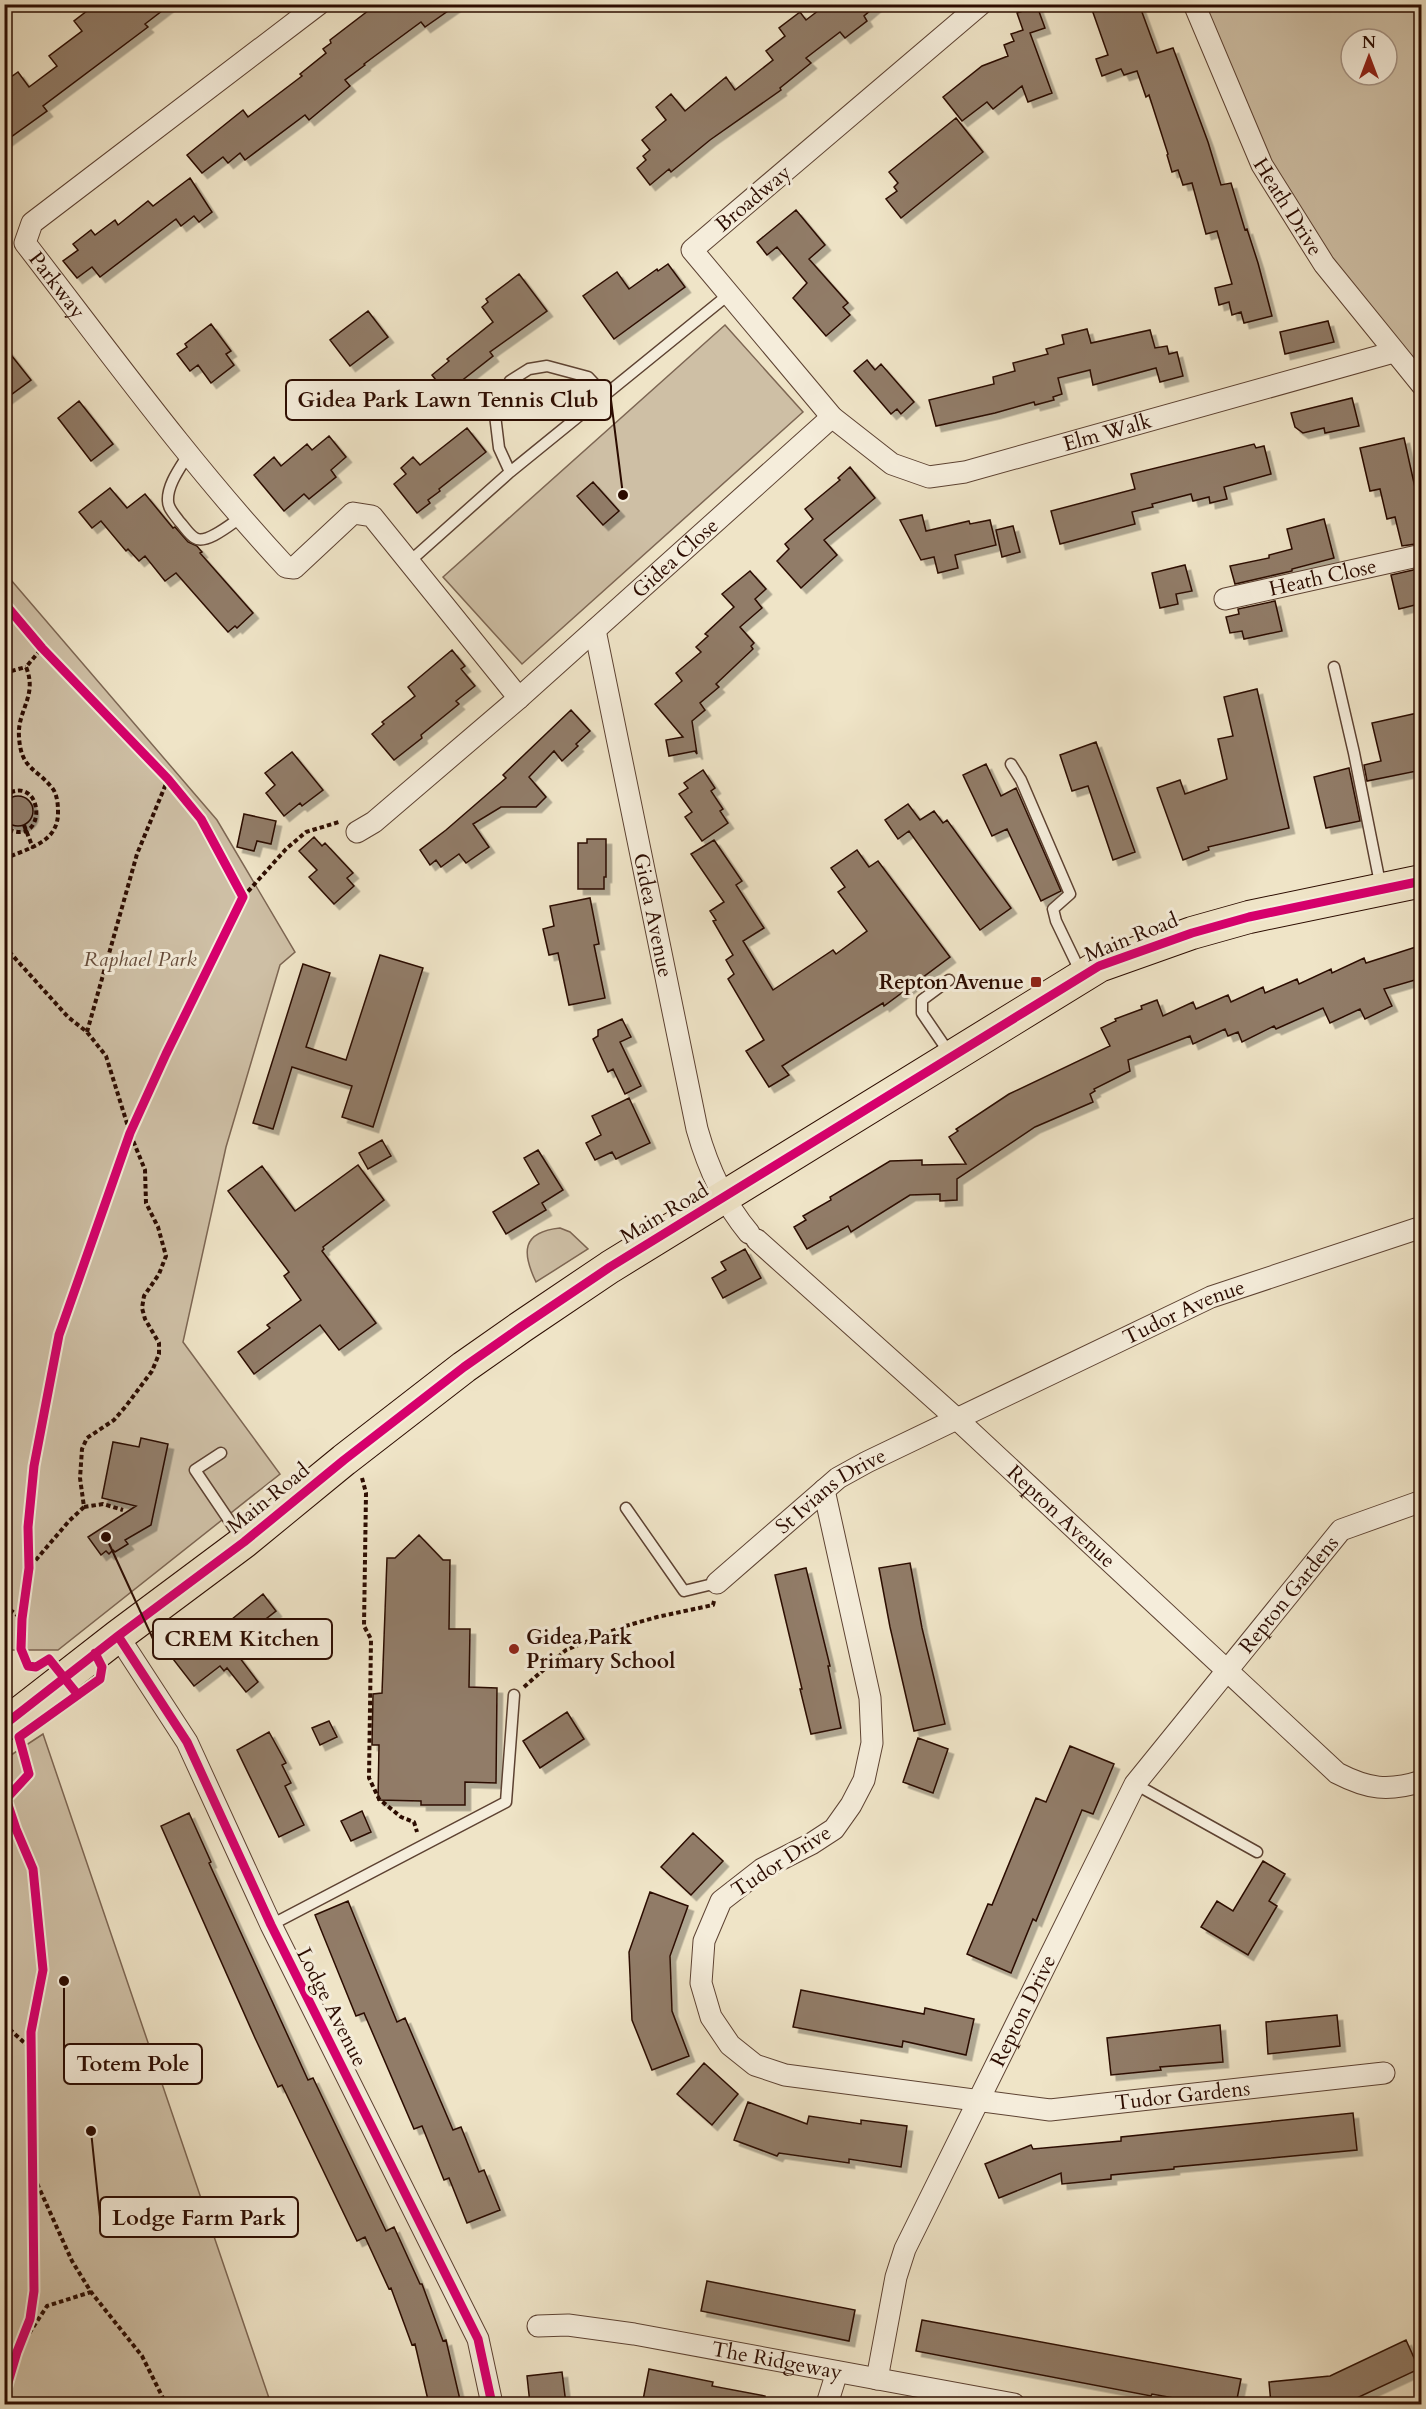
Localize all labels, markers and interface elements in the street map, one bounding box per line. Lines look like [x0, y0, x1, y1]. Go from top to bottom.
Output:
north arrow [1339, 27, 1399, 87]
text: N [1362, 32, 1376, 54]
street label: Heath Drive [1246, 152, 1329, 262]
street label: Broadway [709, 158, 797, 239]
street label: Parkway [22, 246, 92, 325]
callout: Gidea Park Lawn Tennis Club [286, 380, 611, 420]
text: Gidea Park Lawn Tennis Club [297, 385, 599, 415]
street label: Elm Walk [1060, 406, 1156, 459]
street label: Gidea Close [626, 512, 725, 605]
street label: Heath Close [1266, 552, 1379, 604]
street label: Gidea Avenue [626, 851, 680, 980]
street label: Main Road [1080, 906, 1182, 969]
park label: Raphael Park [83, 945, 197, 974]
place label: Repton Avenue [879, 968, 1024, 997]
marker: Repton Avenue [1029, 975, 1043, 989]
street label: Main Road [615, 1176, 714, 1251]
street label: Tudor Avenue [1118, 1273, 1249, 1352]
street label: St Ivians Drive [769, 1441, 891, 1541]
street label: Main Road [221, 1456, 316, 1541]
street label: Repton Avenue [1000, 1459, 1122, 1575]
street label: Repton Gardens [1233, 1530, 1346, 1660]
callout: CREM Kitchen [153, 1619, 332, 1659]
place label: Gidea Park Primary School [526, 1623, 675, 1676]
text: CREM Kitchen [164, 1624, 320, 1654]
marker: Gidea Park Primary School [507, 1642, 521, 1656]
street label: Tudor Drive [726, 1818, 837, 1905]
street label: Lodge Avenue [289, 1943, 374, 2072]
street label: Repton Drive [983, 1950, 1063, 2072]
callout: Totem Pole [64, 2044, 202, 2084]
text: Totem Pole [76, 2049, 190, 2079]
street label: Tudor Gardens [1113, 2074, 1252, 2118]
callout: Lodge Farm Park [100, 2197, 298, 2237]
text: Lodge Farm Park [112, 2203, 286, 2233]
street label: The Ridgeway [709, 2335, 844, 2387]

